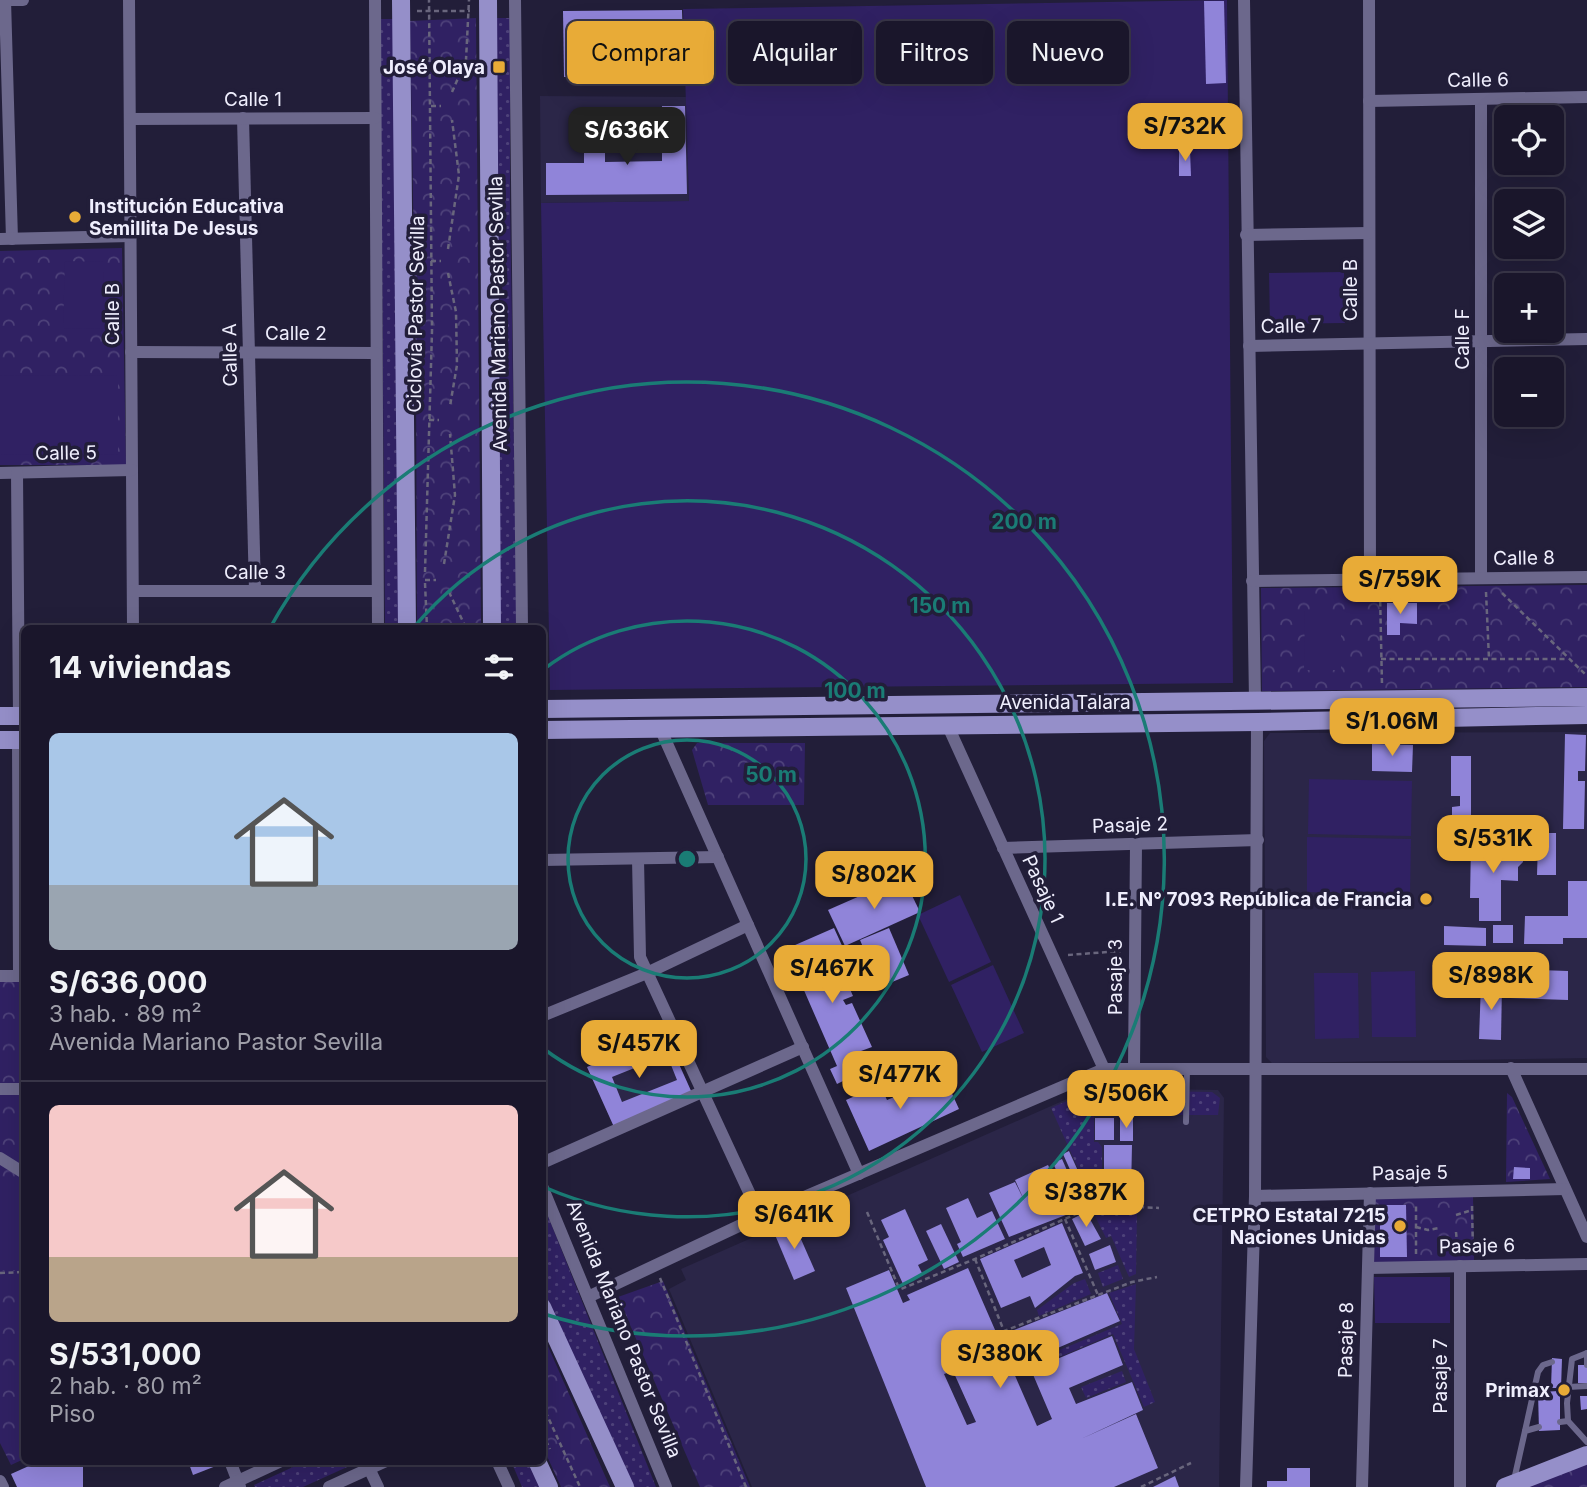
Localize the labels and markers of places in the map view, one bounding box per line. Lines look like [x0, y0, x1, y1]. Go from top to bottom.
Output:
place label: José Olaya [383, 56, 485, 79]
marker: José Olaya [491, 59, 507, 75]
pin: S/732K [1128, 104, 1242, 163]
pin: S/636K [570, 108, 684, 167]
place label: Institución Educativa Semillita De Jesus [89, 195, 284, 240]
marker: Institución Educativa Semillita De Jesus [67, 209, 83, 225]
pin: S/759K [1343, 556, 1457, 616]
pin: S/1.06M [1327, 698, 1457, 758]
pin: S/531K [1436, 816, 1550, 875]
centre of rings [675, 847, 699, 871]
pin: S/802K [817, 852, 931, 911]
place label: I.E. N° 7093 República de Francia [1105, 888, 1412, 911]
marker: I.E. N° 7093 República de Francia [1418, 891, 1434, 907]
pin: S/467K [775, 946, 889, 1005]
pin: S/898K [1434, 953, 1548, 1012]
pin: S/457K [582, 1020, 696, 1080]
pin: S/477K [843, 1052, 957, 1111]
pin: S/506K [1069, 1070, 1183, 1130]
pin: S/387K [1029, 1170, 1143, 1229]
pin: S/641K [737, 1192, 851, 1251]
place label: CETPRO Estatal 7215 Naciones Unidas [1192, 1204, 1386, 1249]
marker: CETPRO Estatal 7215 Naciones Unidas [1392, 1218, 1408, 1234]
pin: S/380K [943, 1330, 1057, 1390]
place label: Primax [1485, 1379, 1550, 1402]
marker: Primax [1556, 1382, 1572, 1398]

